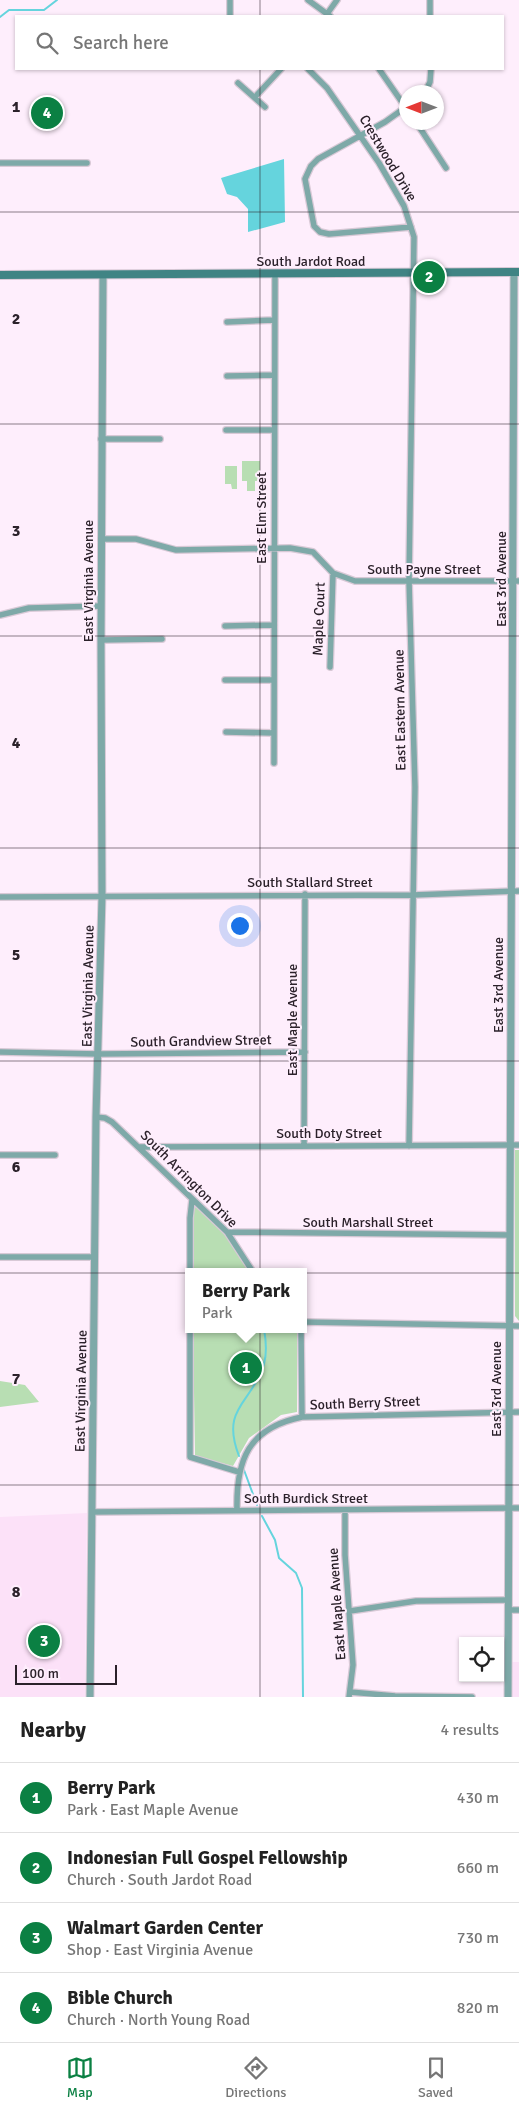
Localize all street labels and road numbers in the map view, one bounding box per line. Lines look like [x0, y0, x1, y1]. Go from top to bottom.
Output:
street label: Crestwood Drive [356, 112, 420, 204]
street label: South Jardot Road [257, 253, 365, 270]
street label: East Elm Street [253, 472, 270, 564]
street label: East Virginia Avenue [80, 520, 97, 642]
street label: East 3rd Avenue [493, 531, 510, 627]
street label: South Payne Street [367, 561, 481, 578]
street label: Maple Court [309, 582, 329, 656]
street label: East Eastern Avenue [390, 649, 410, 771]
street label: South Stallard Street [247, 874, 373, 891]
street label: East Virginia Avenue [78, 925, 98, 1047]
street label: East 3rd Avenue [490, 937, 507, 1033]
street label: East Maple Avenue [284, 964, 301, 1076]
street label: South Grandview Street [130, 1031, 272, 1051]
street label: South Doty Street [276, 1125, 382, 1142]
street label: South Arrington Drive [137, 1127, 241, 1231]
street label: South Marshall Street [303, 1214, 433, 1231]
street label: East Virginia Avenue [71, 1330, 91, 1452]
street label: East 3rd Avenue [488, 1341, 505, 1437]
street label: South Berry Street [309, 1393, 421, 1413]
street label: South Burdick Street [244, 1490, 368, 1507]
street label: East Maple Avenue [325, 1547, 349, 1661]

